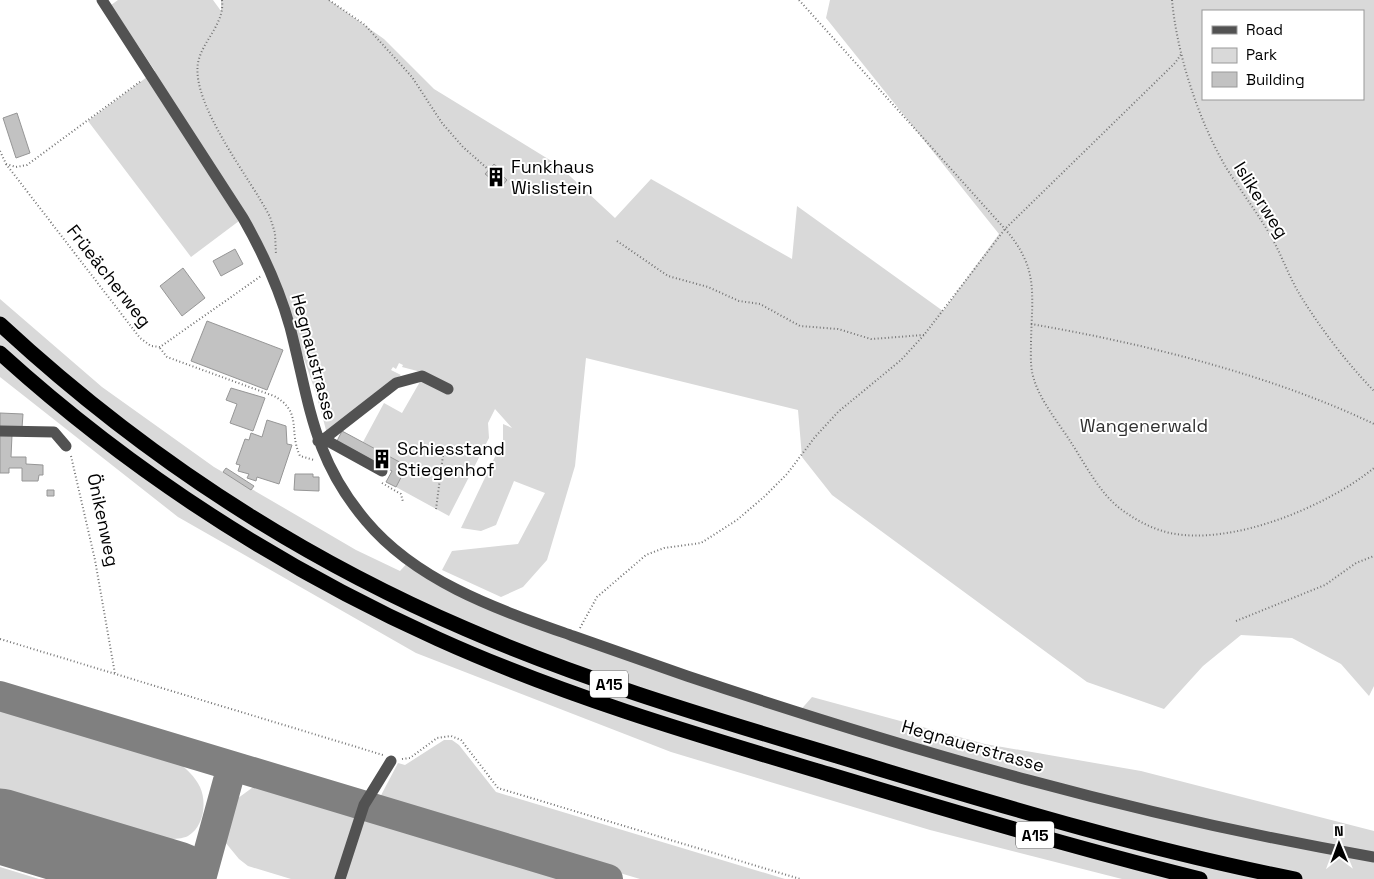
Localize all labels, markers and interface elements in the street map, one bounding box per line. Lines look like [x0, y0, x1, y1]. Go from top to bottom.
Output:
legend [1202, 10, 1364, 100]
text: Road [1246, 20, 1283, 39]
text: Park [1246, 45, 1277, 64]
text: Building [1246, 70, 1305, 89]
place label: Funkhaus Wislistein [511, 155, 594, 199]
street label: Islikerweg [1229, 157, 1294, 242]
building icon: Funkhaus Wislistein [485, 166, 507, 188]
street label: Früeächerweg [62, 220, 157, 332]
street label: Hegnaustrasse [287, 291, 342, 423]
park label: Wangenerwald [1080, 414, 1208, 437]
place label: Schiesstand Stiegenhof [397, 437, 505, 481]
building icon: Schiesstand Stiegenhof [371, 448, 393, 470]
street label: Önikenweg [82, 471, 125, 569]
road number: A15 [590, 671, 628, 698]
street label: Hegnauerstrasse [899, 714, 1047, 777]
north arrow [1314, 819, 1364, 869]
road number: A15 [1016, 822, 1054, 848]
text: N [1334, 822, 1344, 840]

